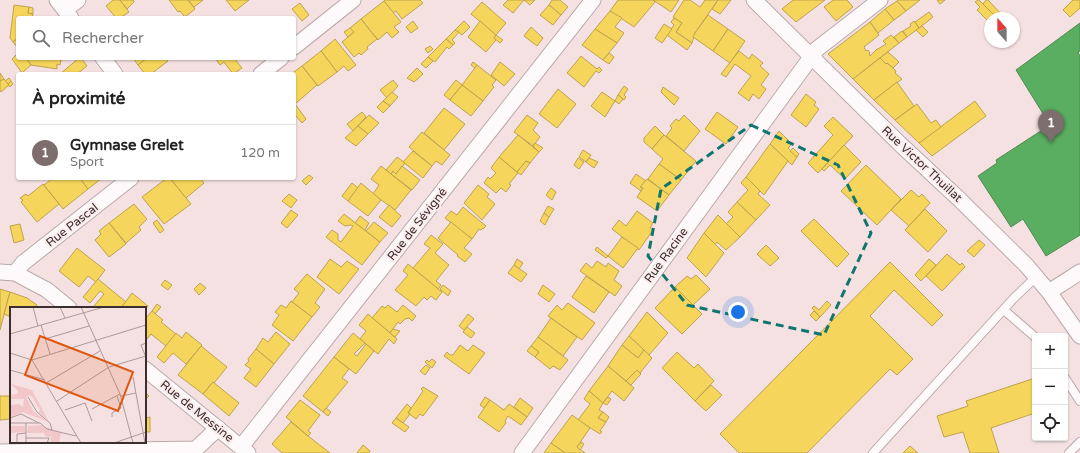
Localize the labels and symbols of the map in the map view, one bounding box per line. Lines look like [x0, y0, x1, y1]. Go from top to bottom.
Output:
north arrow [984, 12, 1020, 48]
pin: 1 [1038, 110, 1064, 143]
street label: Rue Victor Thuillat [879, 123, 965, 205]
street label: Rue de Sévigné [384, 185, 450, 263]
street label: Rue Pascal [43, 200, 101, 250]
street label: Rue Racine [641, 225, 691, 285]
your location [728, 302, 748, 322]
inset map [10, 307, 146, 443]
street label: Rue de Messine [158, 377, 237, 445]

